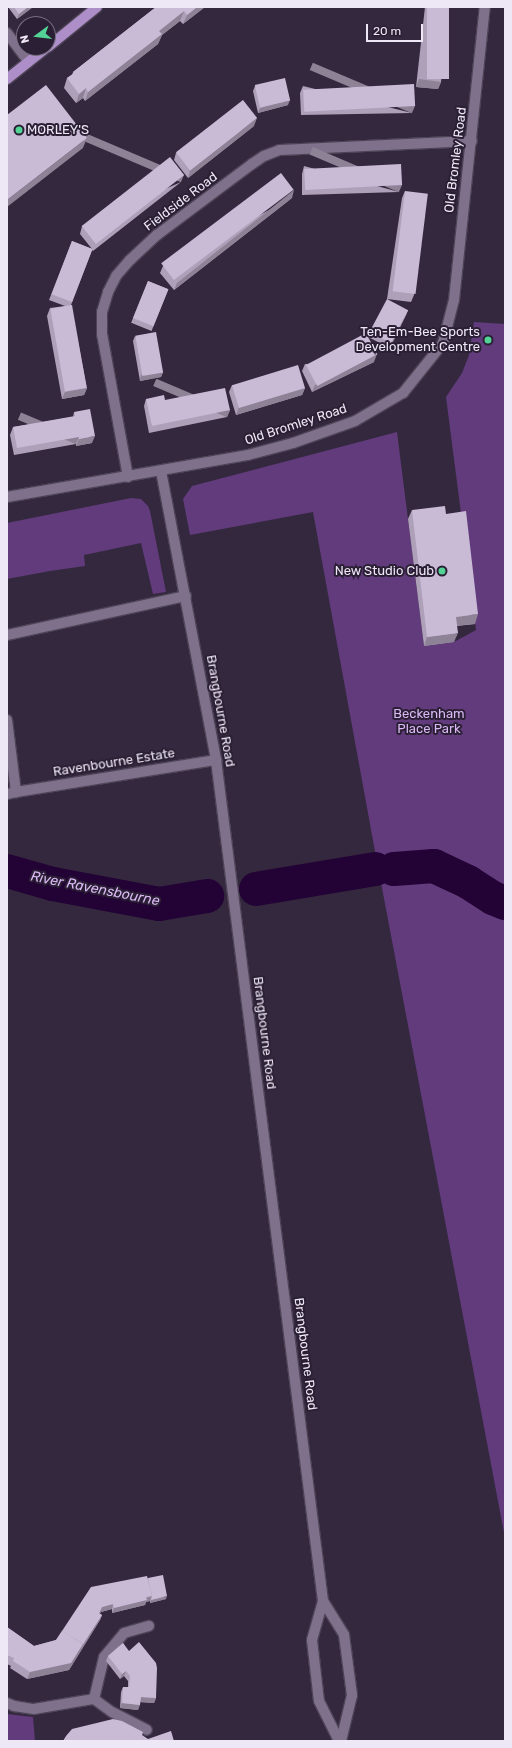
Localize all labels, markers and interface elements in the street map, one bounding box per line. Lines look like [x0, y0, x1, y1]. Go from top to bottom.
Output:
north arrow [16, 16, 56, 56]
scale bar [368, 16, 425, 42]
text: 20 m [373, 24, 401, 38]
text: N [18, 33, 32, 44]
street label: Old Bromley Road [442, 106, 470, 214]
place label: MORLEY'S [27, 122, 89, 138]
marker: MORLEY'S [14, 125, 24, 135]
street label: Fieldside Road [141, 169, 221, 235]
place label: Ten-Em-Bee Sports Development Centre [356, 325, 480, 356]
marker: Ten-Em-Bee Sports Development Centre [483, 335, 493, 345]
street label: Old Bromley Road [243, 401, 349, 449]
place label: New Studio Club [334, 563, 434, 579]
marker: New Studio Club [437, 566, 447, 576]
street label: Brangbourne Road [202, 654, 238, 768]
park label: Beckenham Place Park [393, 707, 465, 738]
street label: Ravenbourne Estate [52, 746, 176, 780]
water label: River Ravensbourne [29, 868, 161, 910]
street label: Brangbourne Road [249, 976, 279, 1090]
street label: Brangbourne Road [290, 1297, 320, 1411]

